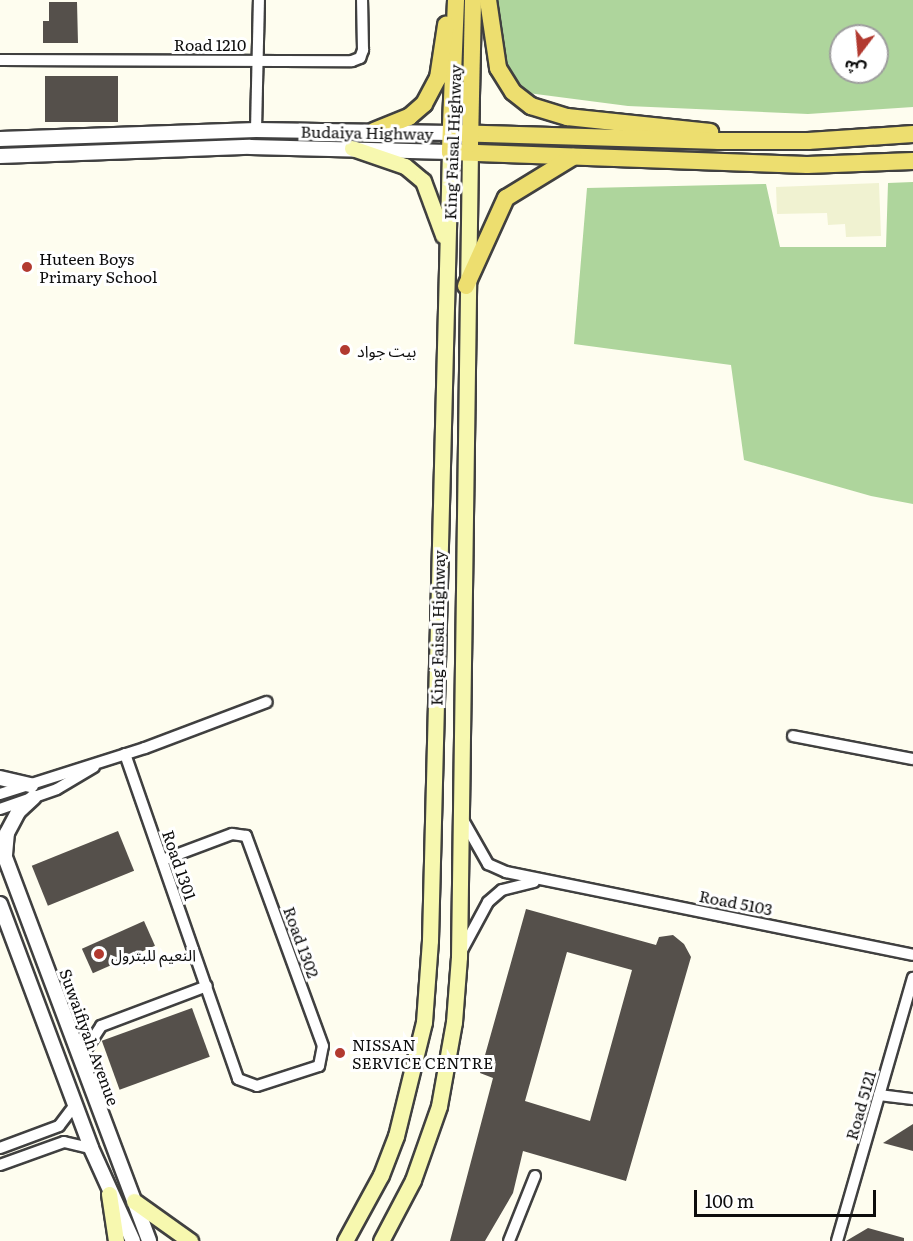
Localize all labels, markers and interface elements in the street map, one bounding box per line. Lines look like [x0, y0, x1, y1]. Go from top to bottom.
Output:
north arrow [829, 24, 889, 84]
street label: Road 1210 [174, 34, 246, 54]
text: ش [841, 55, 868, 84]
street label: King Faisal Highway [440, 64, 464, 220]
street label: Budaiya Highway [300, 121, 434, 143]
place label: Huteen Boys Primary School [39, 248, 157, 286]
marker: Huteen Boys Primary School [20, 260, 34, 274]
place label: بيت جواد [357, 340, 416, 360]
marker: بيت جواد [338, 343, 352, 357]
street label: King Faisal Highway [426, 550, 448, 706]
street label: Road 1301 [159, 827, 201, 903]
street label: Road 5103 [698, 885, 774, 919]
street label: Road 1302 [280, 904, 324, 980]
place label: النعيم للبترول [111, 944, 196, 964]
marker: النعيم للبترول [92, 947, 106, 961]
street label: Suwaifiyah Avenue [56, 966, 124, 1108]
place label: NISSAN SERVICE CENTRE [352, 1034, 493, 1072]
marker: NISSAN SERVICE CENTRE [333, 1046, 347, 1060]
street label: Road 5121 [841, 1068, 879, 1142]
scale bar [697, 1178, 878, 1216]
text: 100 m [705, 1187, 754, 1214]

